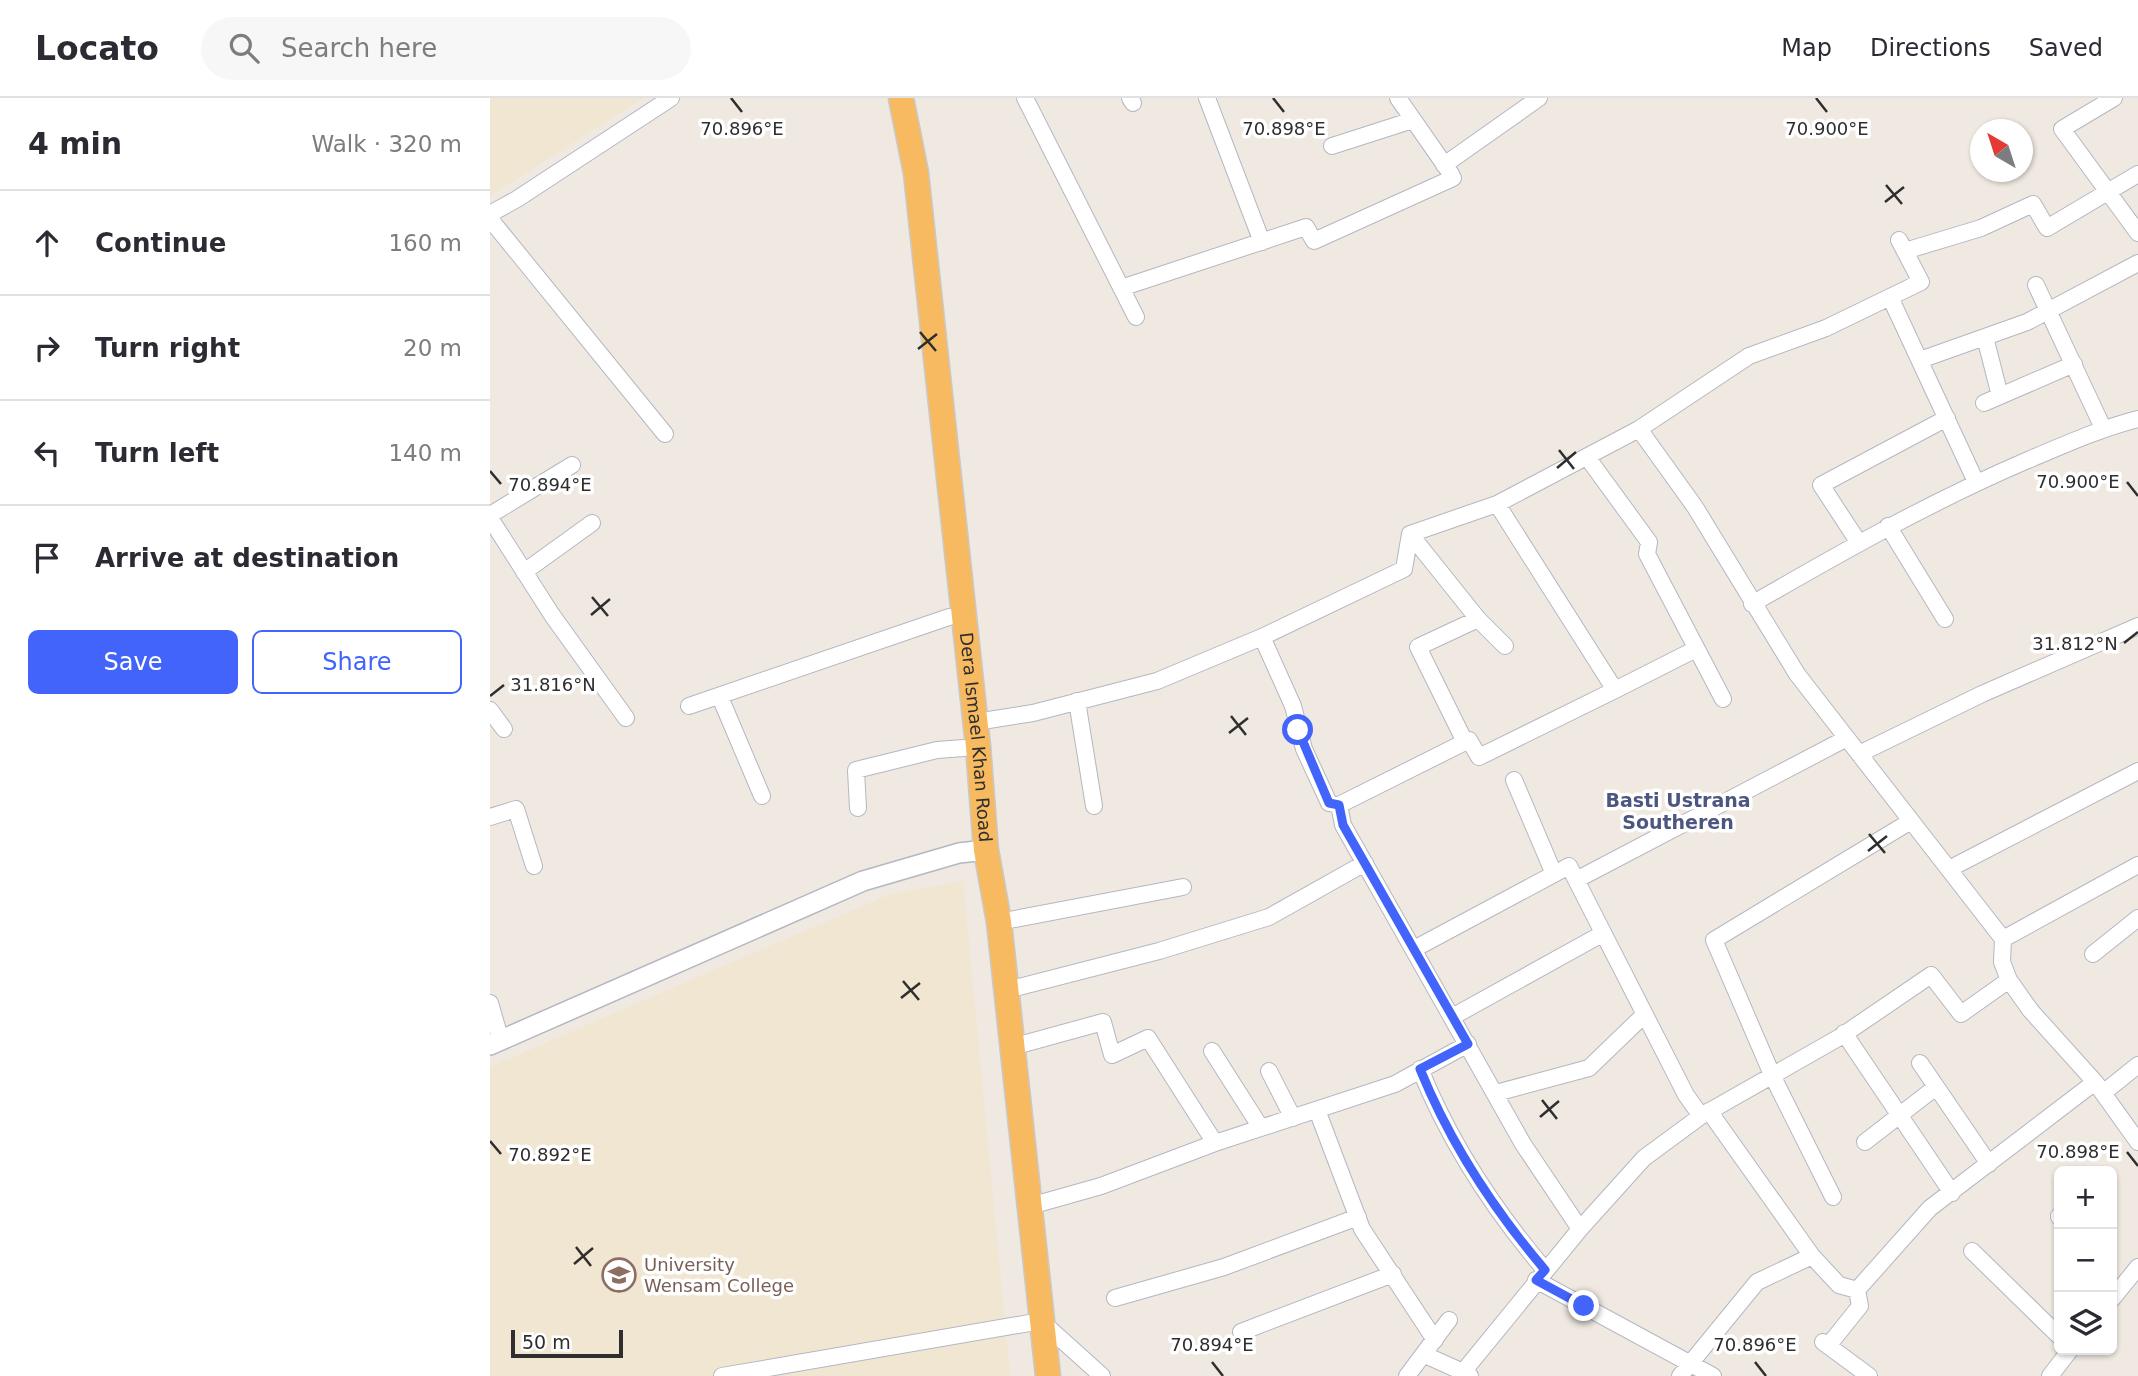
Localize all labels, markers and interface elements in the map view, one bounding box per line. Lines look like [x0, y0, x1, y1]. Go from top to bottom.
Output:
search box [201, 17, 691, 80]
text: Locato [35, 29, 159, 68]
icon: search [225, 29, 263, 67]
text: Search here [281, 33, 437, 63]
text: Map [1781, 34, 1832, 62]
text: Directions [1870, 34, 1991, 62]
text: Saved [2029, 34, 2103, 62]
text: 70.896°E [700, 118, 784, 139]
text: 70.898°E [1242, 118, 1326, 139]
text: 70.900°E [1785, 118, 1869, 139]
north arrow [1970, 119, 2033, 182]
text: 4 min [28, 126, 122, 161]
text: Walk · 320 m [311, 131, 462, 157]
icon: ahead [28, 224, 66, 262]
text: Continue [95, 228, 226, 258]
text: 160 m [388, 230, 462, 256]
icon: right [28, 329, 66, 367]
text: Turn right [95, 333, 240, 363]
text: 20 m [403, 335, 462, 361]
icon: left [28, 434, 66, 472]
text: Turn left [95, 438, 219, 468]
text: 140 m [388, 440, 462, 466]
text: 70.900°E [2036, 471, 2120, 492]
text: 70.894°E [508, 474, 592, 495]
icon: arrive [28, 539, 66, 577]
text: Arrive at destination [95, 543, 399, 573]
button: Save [28, 630, 238, 694]
button: Share [252, 630, 462, 694]
street label: Dera Ismael Khan Road [956, 631, 996, 843]
text: 31.812°N [2032, 633, 2118, 654]
text: 31.816°N [510, 674, 596, 695]
route start [1282, 714, 1313, 745]
district label: Basti Ustrana Southeren [1605, 789, 1751, 833]
text: 70.898°E [2036, 1141, 2120, 1162]
text: 70.892°E [508, 1144, 592, 1165]
map controls [2054, 1166, 2117, 1355]
button: + [2054, 1166, 2117, 1229]
button: − [2054, 1229, 2117, 1292]
place label: University Wensam College [644, 1254, 794, 1296]
school or university icon: University Wensam College [600, 1256, 638, 1294]
route end [1568, 1290, 1599, 1321]
button: layers [2054, 1292, 2117, 1355]
scale bar [511, 1327, 623, 1359]
text: 50 m [522, 1331, 571, 1353]
text: 70.894°E [1170, 1334, 1254, 1355]
text: 70.896°E [1713, 1334, 1797, 1355]

